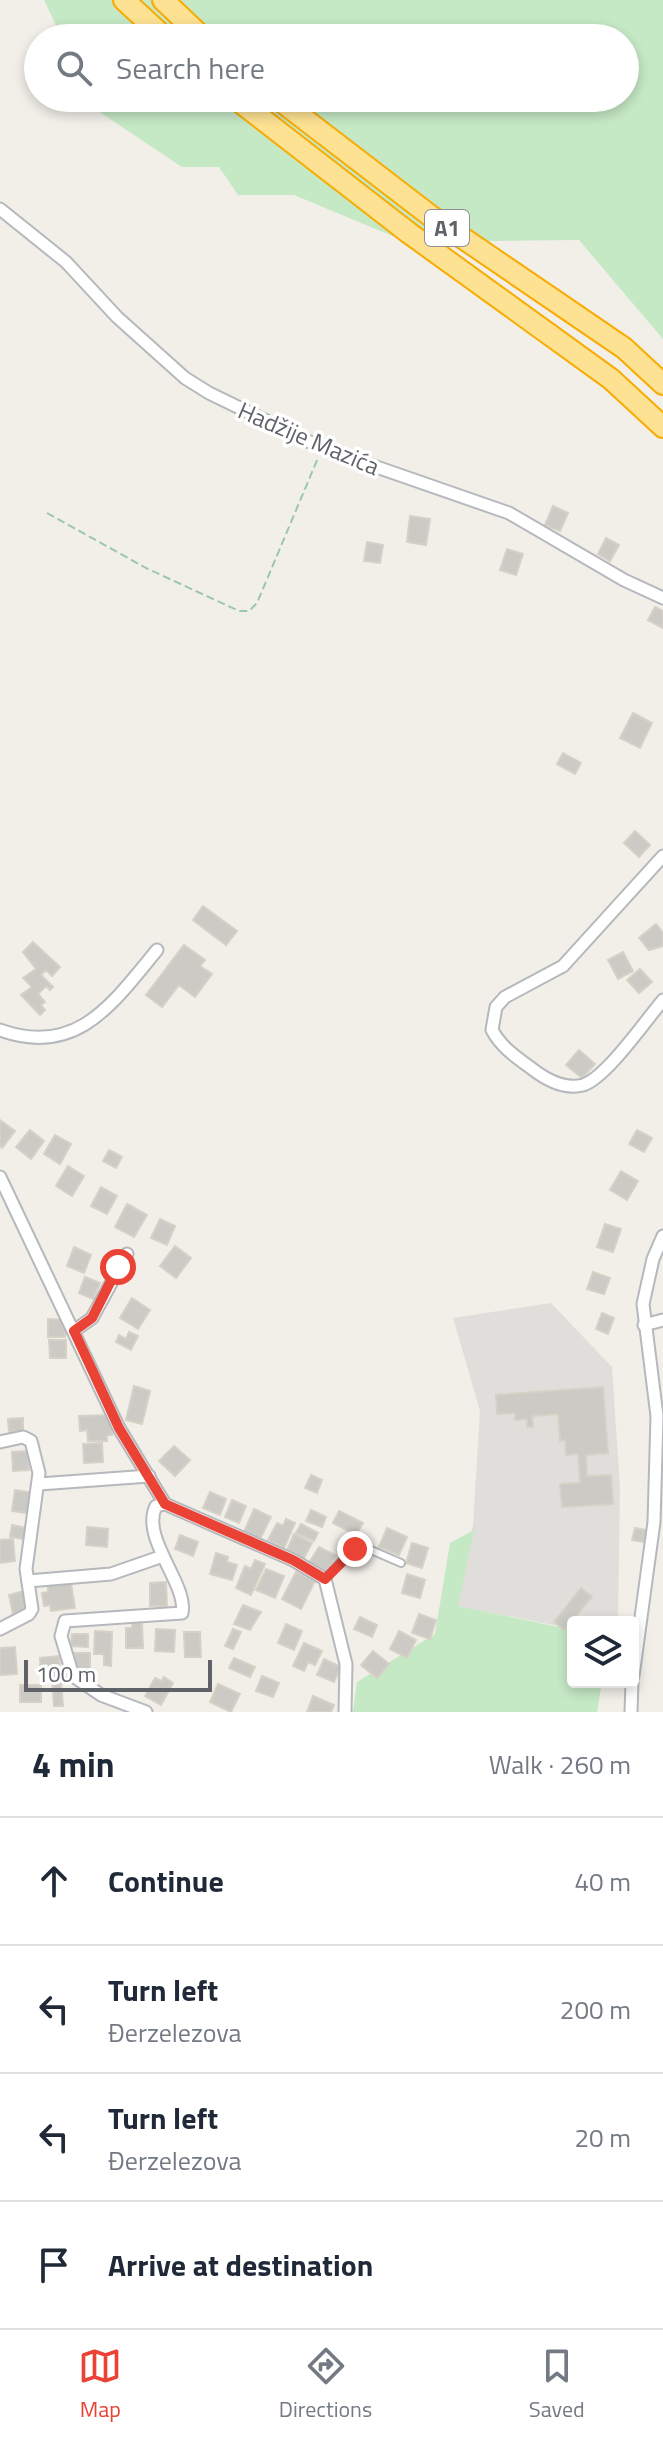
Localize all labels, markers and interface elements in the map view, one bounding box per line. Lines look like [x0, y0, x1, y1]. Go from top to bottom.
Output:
search box [24, 24, 639, 112]
text: Search here [116, 45, 265, 91]
icon: search [52, 46, 96, 90]
road number: A1 [425, 210, 469, 246]
street label: Hadžije Mazića [233, 392, 385, 484]
route start [100, 1249, 136, 1285]
route end [337, 1531, 373, 1567]
map controls [567, 1616, 639, 1688]
button: layers [567, 1616, 639, 1688]
scale bar [24, 1656, 212, 1692]
text: 100 m [36, 1657, 96, 1691]
text: 4 min [32, 1738, 115, 1790]
text: Walk · 260 m [489, 1745, 631, 1784]
text: Continue [108, 1858, 224, 1904]
icon: ahead [32, 1859, 76, 1903]
text: 40 m [574, 1862, 631, 1901]
text: Turn left [108, 1967, 218, 2013]
icon: left [32, 1987, 76, 2031]
text: 200 m [560, 1990, 631, 2029]
text: Đerzelezova [108, 2013, 242, 2052]
text: Turn left [108, 2095, 218, 2141]
icon: left [32, 2115, 76, 2159]
text: 20 m [574, 2118, 631, 2157]
text: Đerzelezova [108, 2141, 242, 2180]
text: Arrive at destination [108, 2242, 373, 2288]
icon: arrive [32, 2243, 76, 2287]
tab: Map [78, 2344, 122, 2426]
tab: Directions [279, 2344, 372, 2426]
tab: Saved [529, 2344, 585, 2426]

